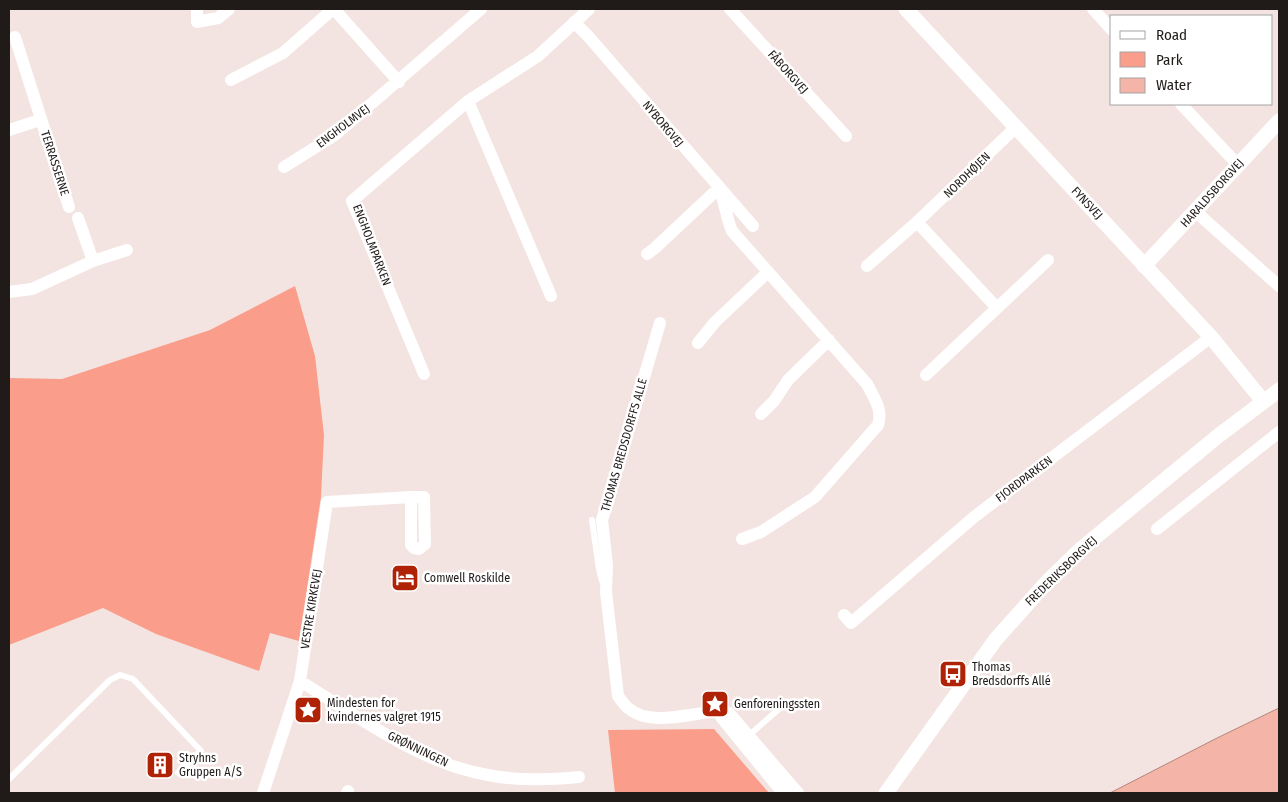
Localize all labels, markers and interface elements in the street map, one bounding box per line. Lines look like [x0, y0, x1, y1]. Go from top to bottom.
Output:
legend [1110, 15, 1273, 105]
text: Road [1156, 26, 1187, 44]
street label: FÅBORGVEJ [765, 46, 813, 96]
text: Park [1156, 51, 1183, 69]
text: Water [1156, 76, 1192, 94]
street label: NYBORGVEJ [640, 98, 686, 150]
street label: ENGHOLMVEJ [314, 101, 372, 151]
street label: TERRASSERNE [38, 129, 72, 198]
street label: NORDHØJEN [941, 149, 993, 201]
street label: HARALDSBORGVEJ [1178, 156, 1246, 230]
street label: FYNSVEJ [1069, 184, 1105, 222]
street label: ENGHOLMPARKEN [350, 202, 394, 288]
street label: THOMAS BREDSDORFFS ALLE [598, 376, 650, 513]
street label: FJORDPARKEN [993, 453, 1055, 505]
street label: FREDERIKSBORGVEJ [1022, 533, 1100, 609]
hotel icon: Comwell Roskilde [390, 563, 420, 593]
street label: VESTRE KIRKEVEJ [298, 568, 324, 650]
place label: Comwell Roskilde [424, 571, 510, 585]
bus stop icon: Thomas Bredsdorffs Allé [938, 659, 968, 689]
place label: Thomas Bredsdorffs Allé [972, 660, 1051, 688]
place icon: Genforeningssten [700, 689, 730, 719]
place icon: Mindesten for kvindernes valgret 1915 [293, 695, 323, 725]
place label: Mindesten for kvindernes valgret 1915 [327, 696, 441, 724]
place label: Genforeningssten [734, 697, 820, 711]
street label: GRØNNINGEN [385, 728, 451, 770]
building icon: Stryhns Gruppen A/S [145, 750, 175, 780]
place label: Stryhns Gruppen A/S [179, 751, 242, 779]

